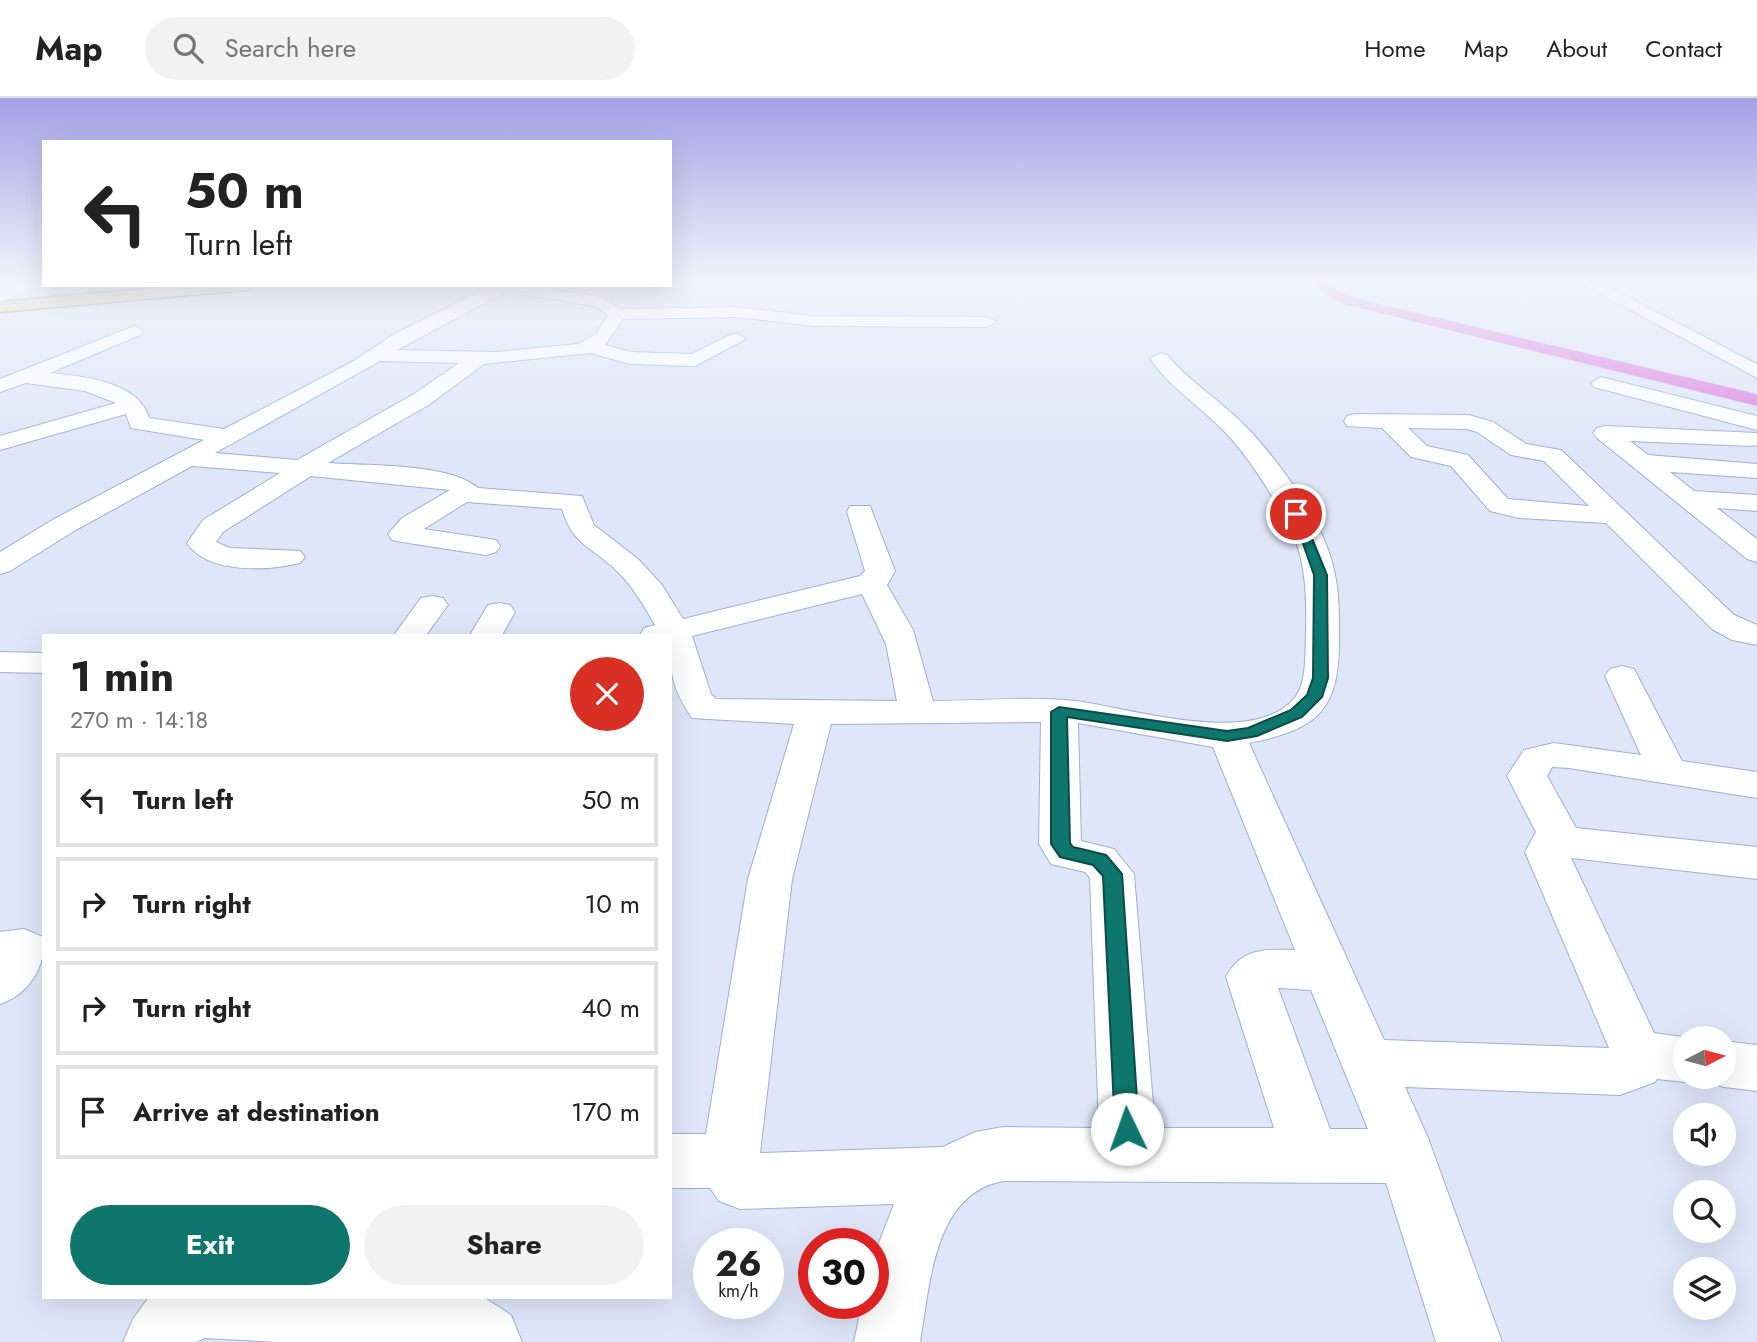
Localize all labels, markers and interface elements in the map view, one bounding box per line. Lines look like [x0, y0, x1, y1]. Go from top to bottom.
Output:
search box [145, 17, 635, 80]
text: Map [35, 25, 103, 72]
icon: search [169, 29, 207, 67]
text: Search here [225, 29, 356, 67]
text: Home [1364, 31, 1426, 66]
text: Map [1464, 31, 1508, 66]
text: About [1546, 31, 1607, 66]
text: Contact [1645, 31, 1722, 66]
text: 50 m [185, 156, 304, 226]
icon: left [70, 168, 161, 259]
text: Turn left [185, 221, 292, 267]
pin [1266, 484, 1326, 544]
icon: arrive [1277, 495, 1315, 533]
text: 1 min [70, 646, 174, 707]
button: close [570, 657, 644, 731]
text: 270 m · 14:18 [70, 703, 208, 737]
icon: left [74, 781, 112, 819]
text: Turn left [133, 781, 233, 819]
text: 50 m [582, 781, 640, 819]
icon: right [74, 885, 112, 923]
text: Turn right [133, 885, 251, 923]
text: 10 m [585, 885, 640, 923]
icon: right [74, 989, 112, 1027]
text: Turn right [133, 989, 251, 1027]
text: 40 m [581, 989, 640, 1027]
north arrow [1673, 1026, 1736, 1088]
map controls [1673, 1026, 1736, 1320]
position arrow [1090, 1092, 1164, 1166]
icon: arrive [74, 1093, 112, 1131]
text: Arrive at destination [133, 1093, 380, 1131]
text: 170 m [571, 1093, 640, 1131]
button: sound [1673, 1103, 1736, 1166]
button: search [1673, 1180, 1736, 1243]
button: Exit [70, 1205, 350, 1285]
button: Share [364, 1205, 644, 1285]
speed limit sign: 30 [798, 1228, 889, 1319]
text: 26 [715, 1239, 762, 1289]
button: layers [1673, 1257, 1736, 1320]
text: km/h [718, 1278, 759, 1304]

